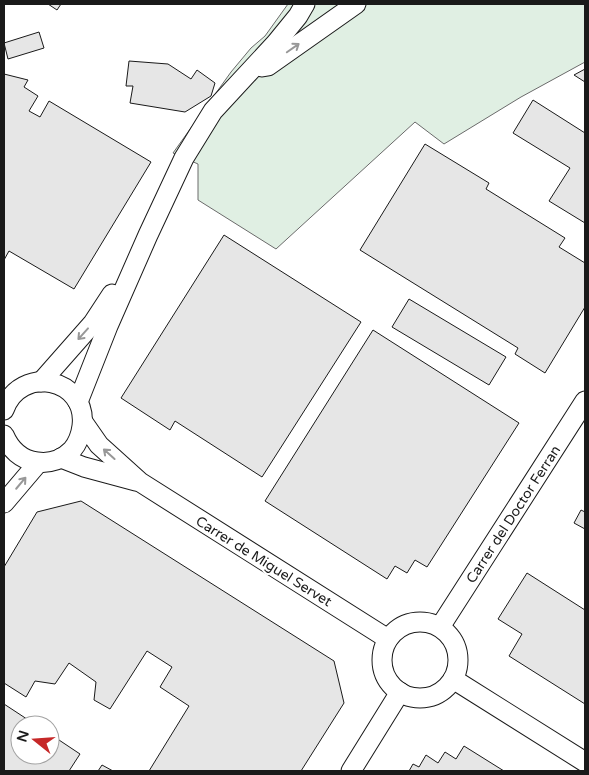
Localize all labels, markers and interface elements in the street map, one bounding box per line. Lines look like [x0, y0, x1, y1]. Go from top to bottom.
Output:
one-way arrow [286, 43, 300, 53]
one-way arrow [77, 328, 89, 341]
street label: Carrer del Doctor Ferran [462, 442, 564, 586]
one-way arrow [103, 448, 116, 460]
one-way arrow [15, 476, 26, 489]
street label: Carrer de Miguel Servet [193, 513, 335, 611]
north arrow [10, 715, 60, 765]
text: N [13, 728, 33, 744]

